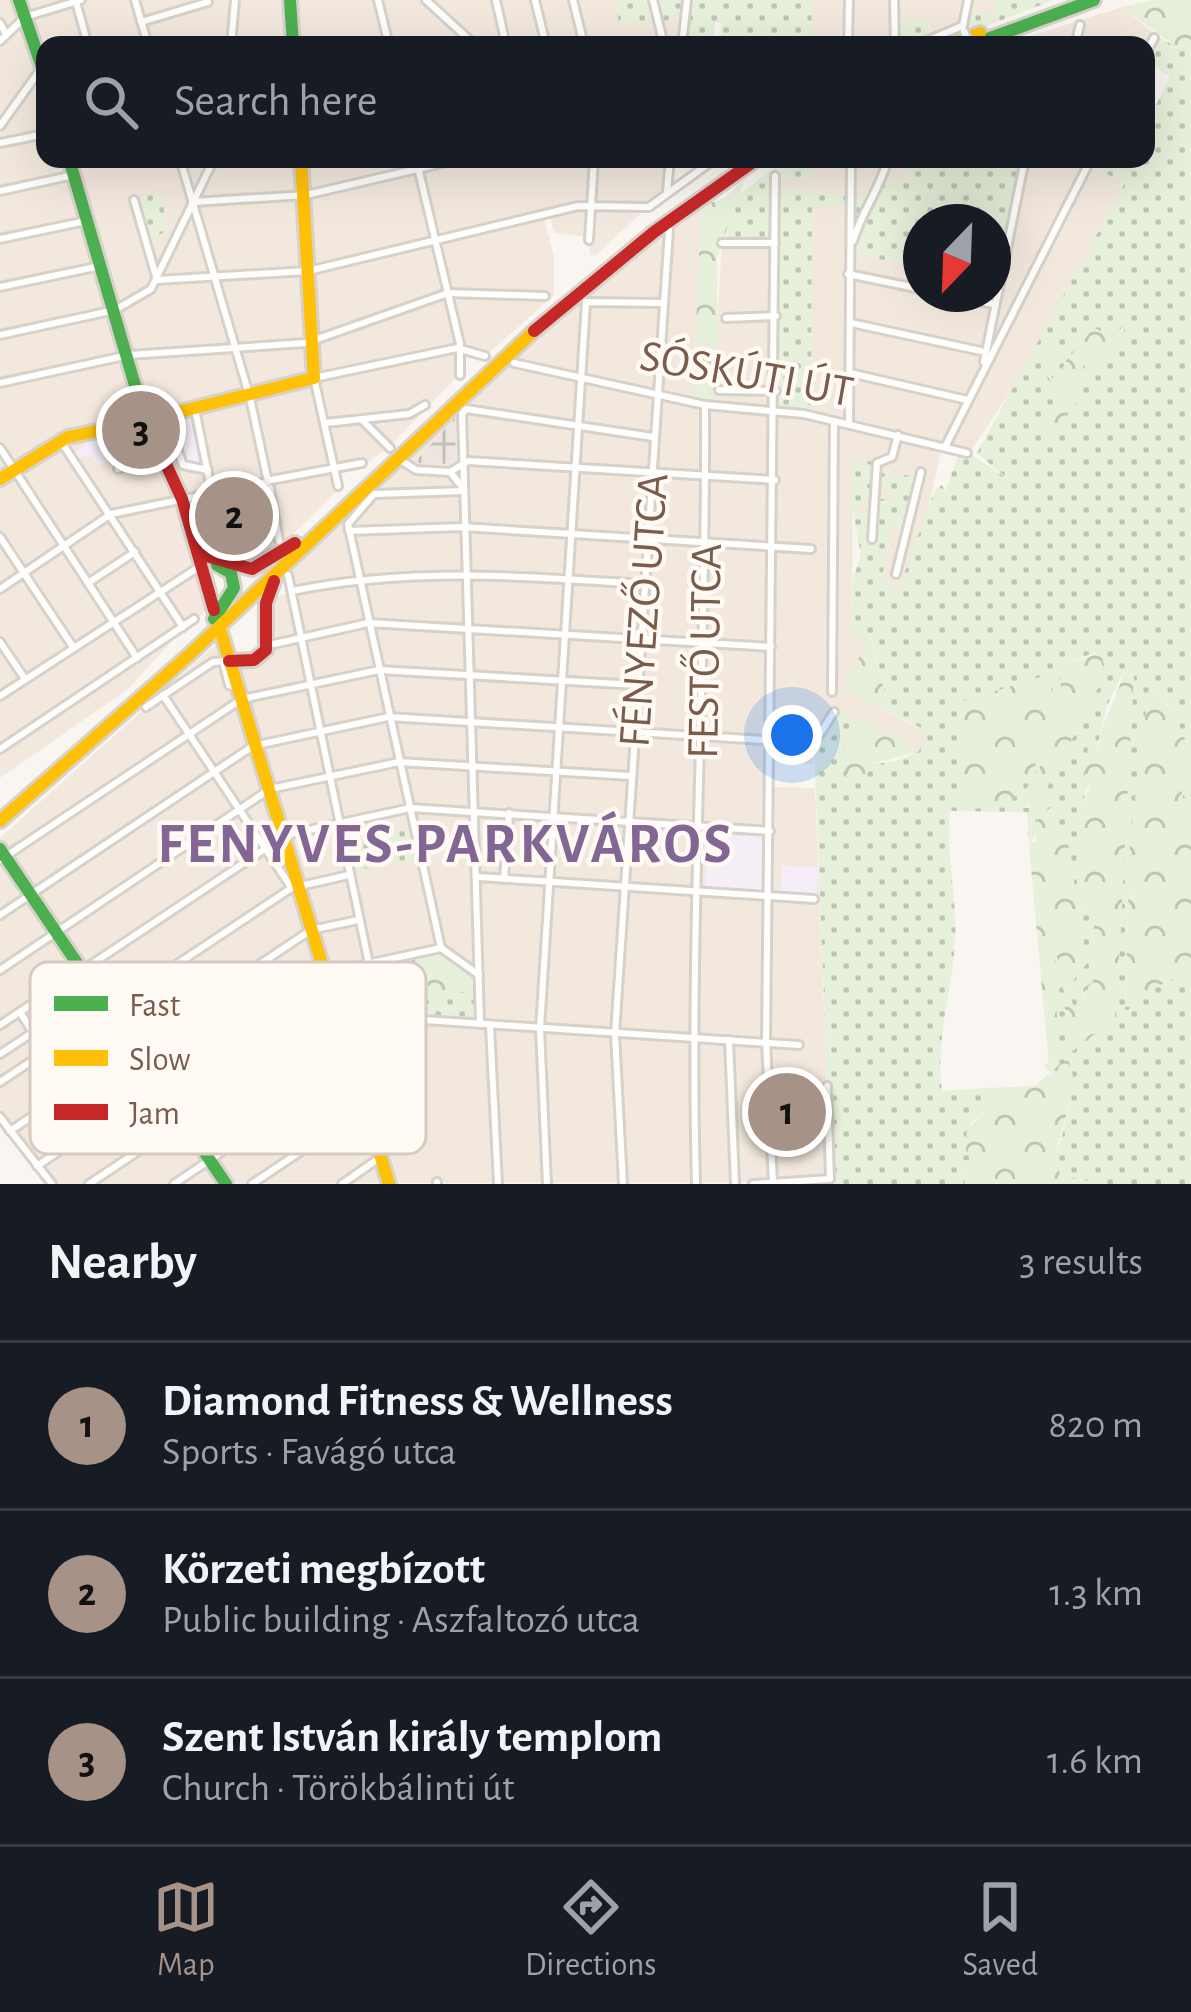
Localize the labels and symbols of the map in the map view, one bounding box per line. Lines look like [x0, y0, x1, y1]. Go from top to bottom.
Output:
north arrow [903, 204, 1011, 312]
street label: SÓSKÚTI ÚT [636, 330, 857, 415]
pin: 3 [102, 385, 180, 475]
pin: 2 [195, 471, 273, 561]
street label: FÉNYEZŐ UTCA [608, 471, 677, 749]
street label: FESTŐ UTCA [677, 543, 730, 759]
your location [762, 705, 822, 765]
district label: FENYVES-PARKVÁROS [157, 811, 735, 873]
legend [30, 962, 426, 1154]
text: Fast [129, 990, 181, 1023]
text: Slow [129, 1044, 190, 1077]
pin: 1 [748, 1067, 826, 1157]
text: Jam [129, 1098, 180, 1131]

